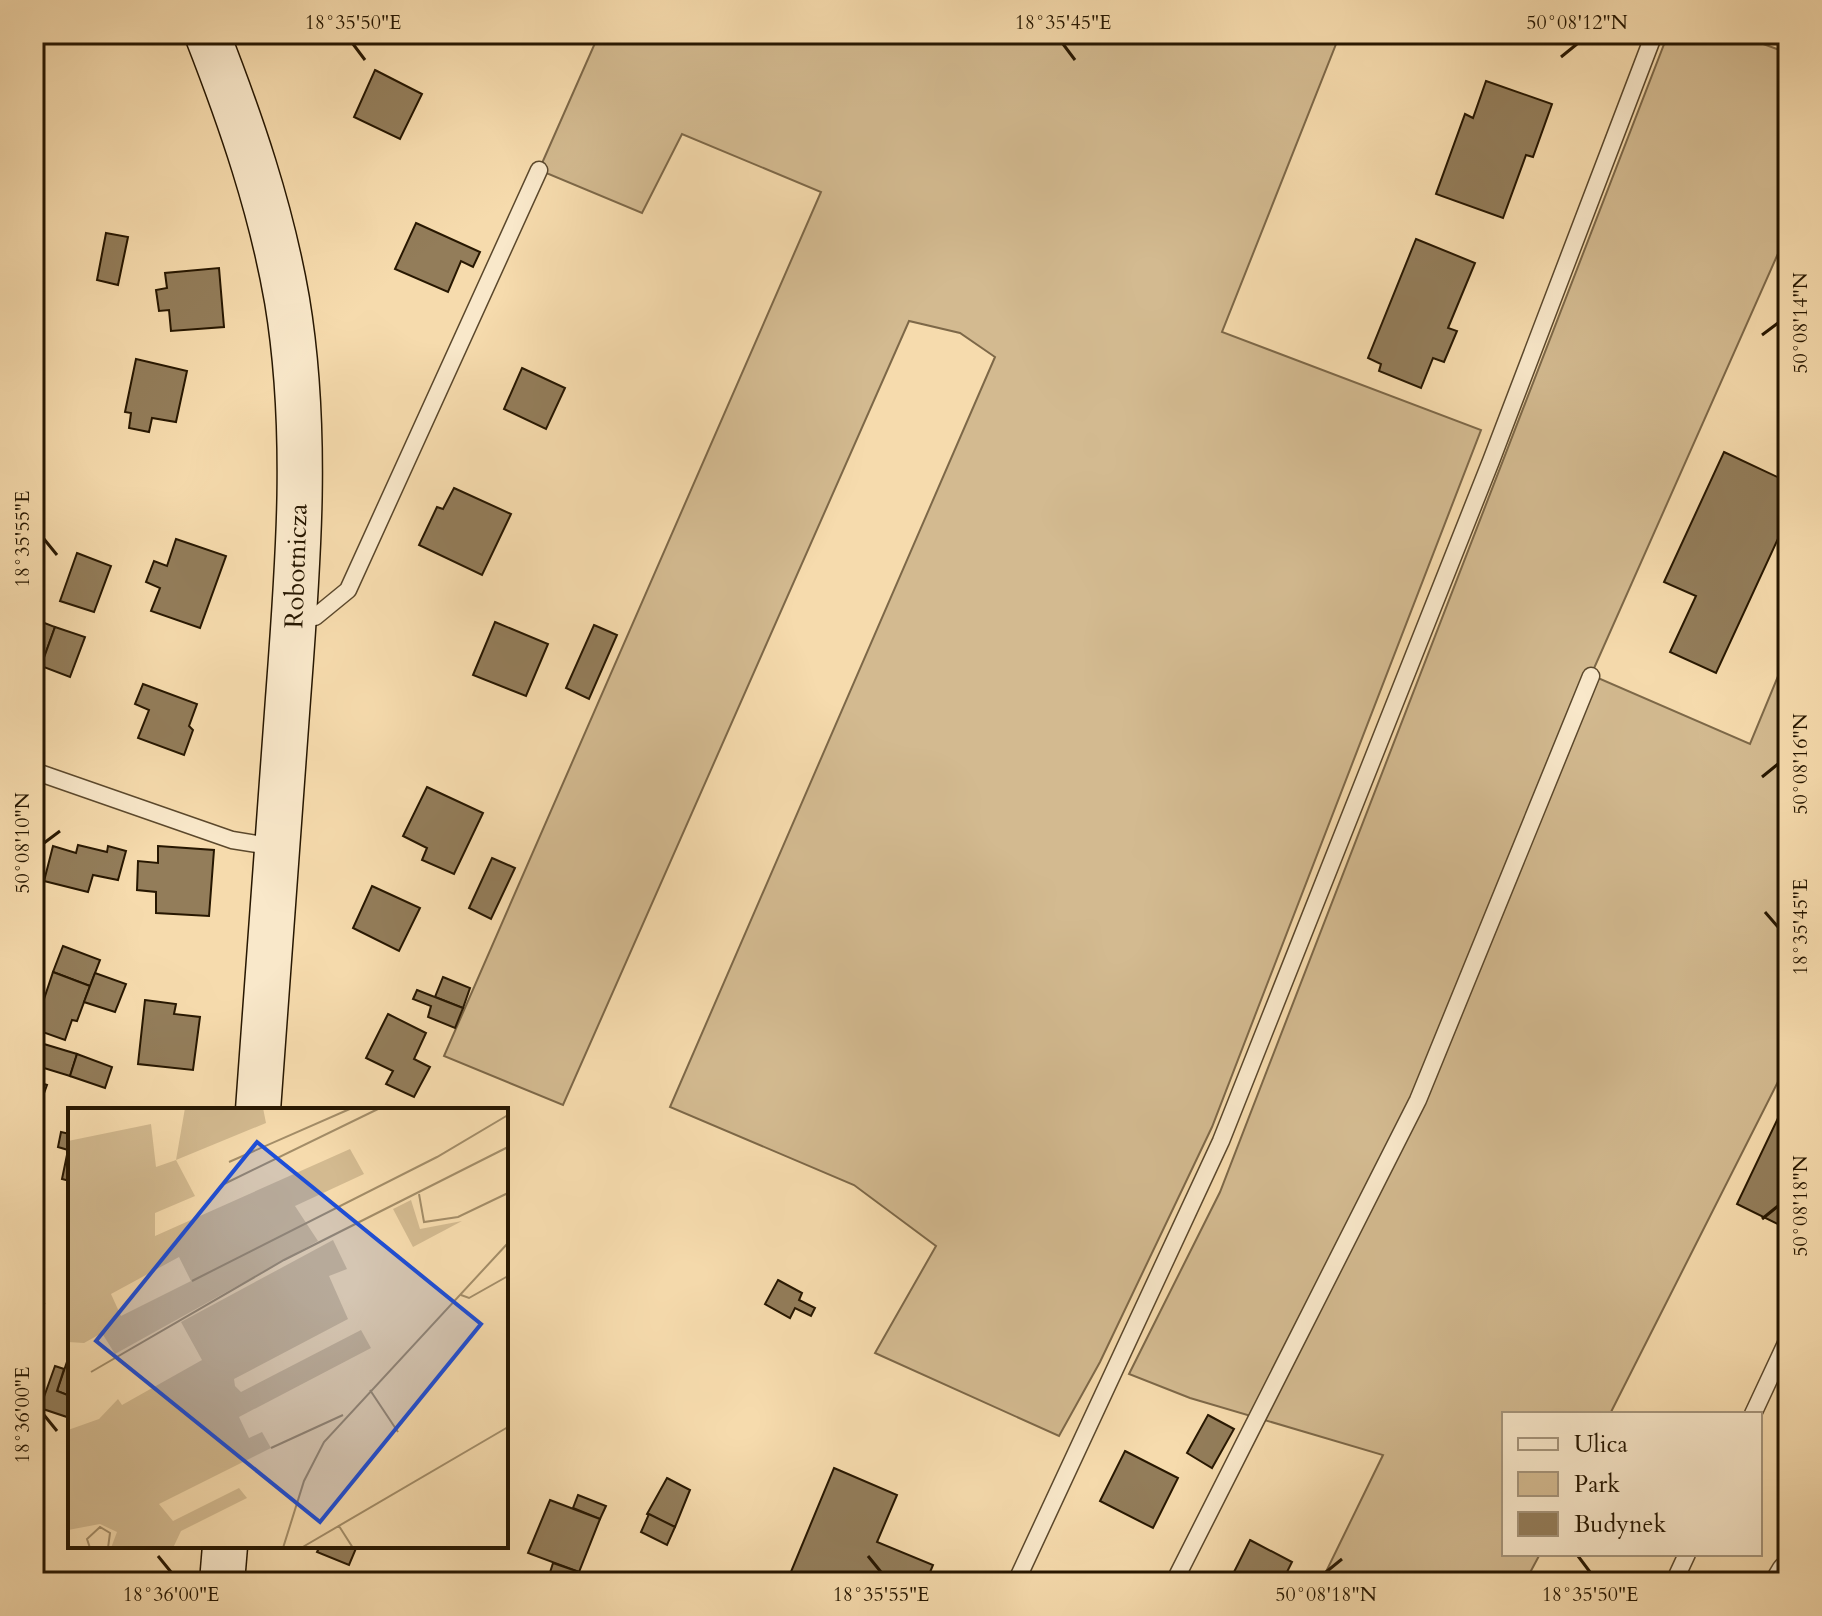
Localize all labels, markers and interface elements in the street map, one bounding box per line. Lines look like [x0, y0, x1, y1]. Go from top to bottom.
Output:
text: 18°35'50"E [305, 9, 401, 36]
text: 18°35'45"E [1015, 9, 1111, 36]
text: 50°08'12"N [1526, 9, 1628, 36]
text: 50°08'14"N [1787, 272, 1814, 374]
text: 18°35'55"E [9, 491, 36, 587]
street label: Robotnicza [276, 503, 316, 629]
text: 50°08'16"N [1787, 713, 1814, 815]
text: 50°08'10"N [9, 792, 36, 894]
text: 18°35'45"E [1787, 879, 1814, 975]
inset map [68, 1108, 508, 1548]
text: 50°08'18"N [1787, 1155, 1814, 1257]
text: 18°36'00"E [9, 1367, 36, 1463]
legend [1502, 1412, 1762, 1556]
text: Ulica [1574, 1428, 1628, 1461]
text: Park [1574, 1468, 1620, 1501]
text: Budynek [1574, 1508, 1666, 1541]
text: 18°36'00"E [123, 1581, 219, 1608]
text: 18°35'55"E [833, 1581, 929, 1608]
text: 50°08'18"N [1275, 1581, 1377, 1608]
text: 18°35'50"E [1542, 1581, 1638, 1608]

